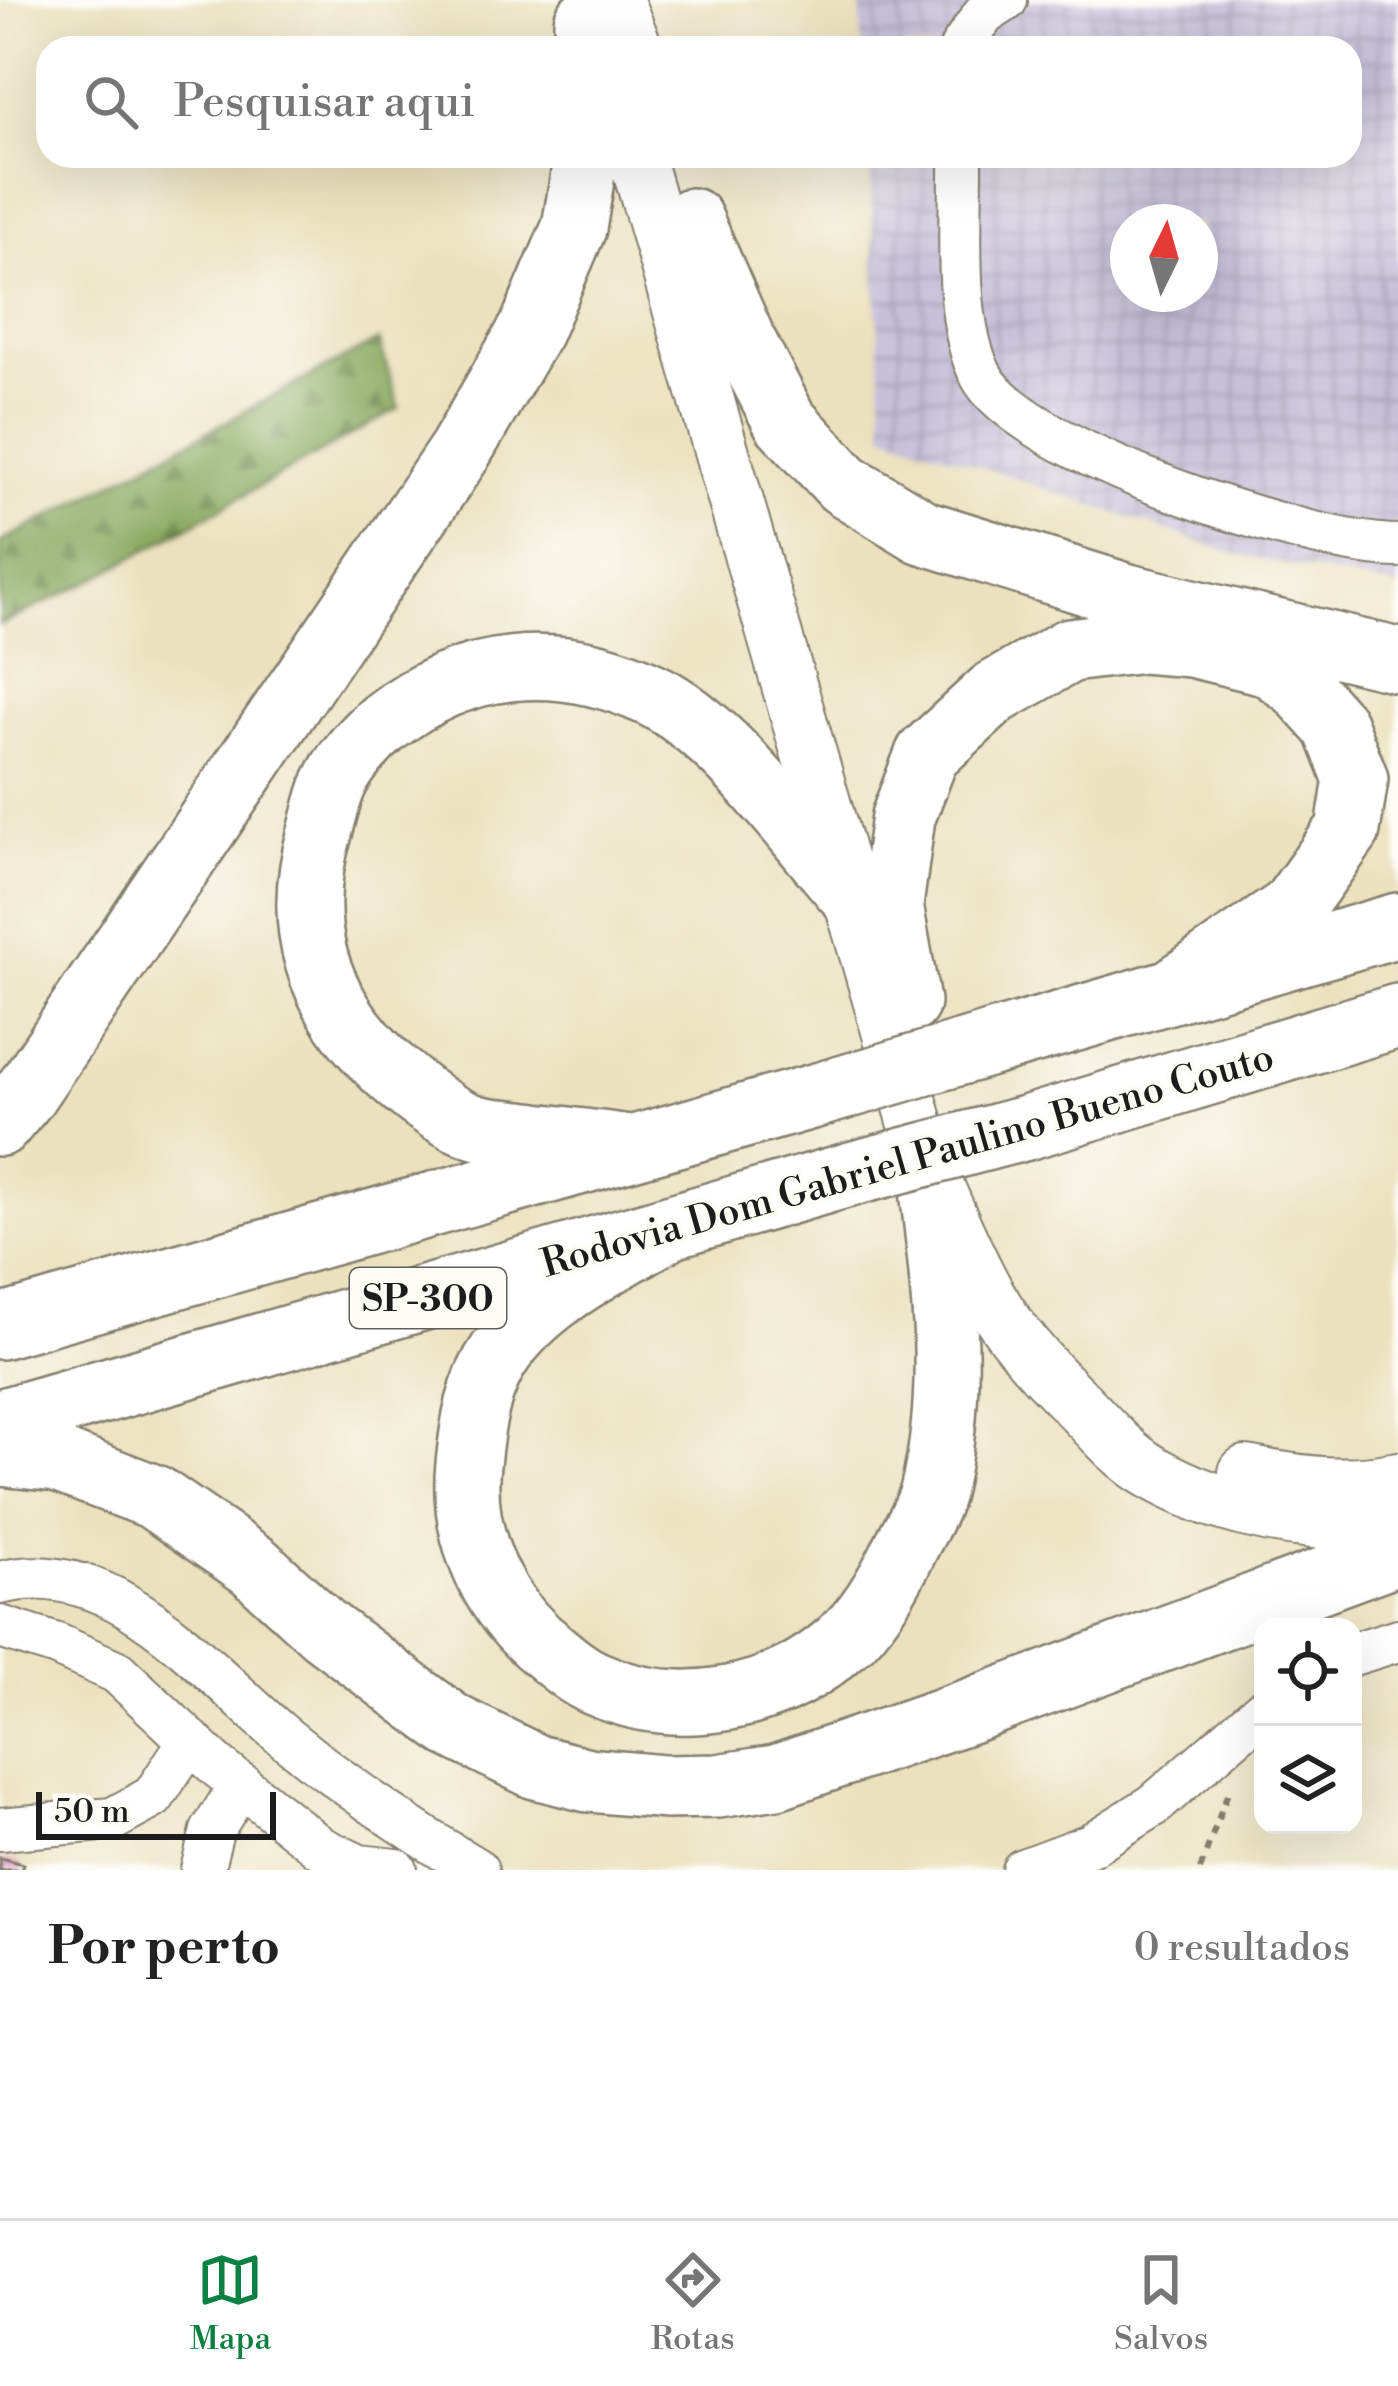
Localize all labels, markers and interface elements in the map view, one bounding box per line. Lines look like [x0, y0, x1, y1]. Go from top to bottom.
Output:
search box [36, 36, 1362, 168]
icon: search [78, 69, 144, 135]
text: Pesquisar aqui [174, 74, 475, 131]
north arrow [1110, 204, 1218, 312]
street label: Rodovia Dom Gabriel Paulino Bueno Couto [536, 1033, 1280, 1290]
road number: SP-300 [350, 1268, 506, 1328]
map controls [1254, 1618, 1362, 1834]
button: locate [1254, 1618, 1362, 1726]
button: layers [1254, 1726, 1362, 1834]
scale bar [36, 1786, 276, 1839]
text: 50 m [54, 1792, 130, 1833]
text: Por perto [48, 1916, 280, 1980]
text: 0 resultados [1134, 1924, 1350, 1973]
tab: Mapa [190, 2247, 271, 2360]
tab: Rotas [651, 2247, 735, 2360]
tab: Salvos [1114, 2247, 1208, 2360]

